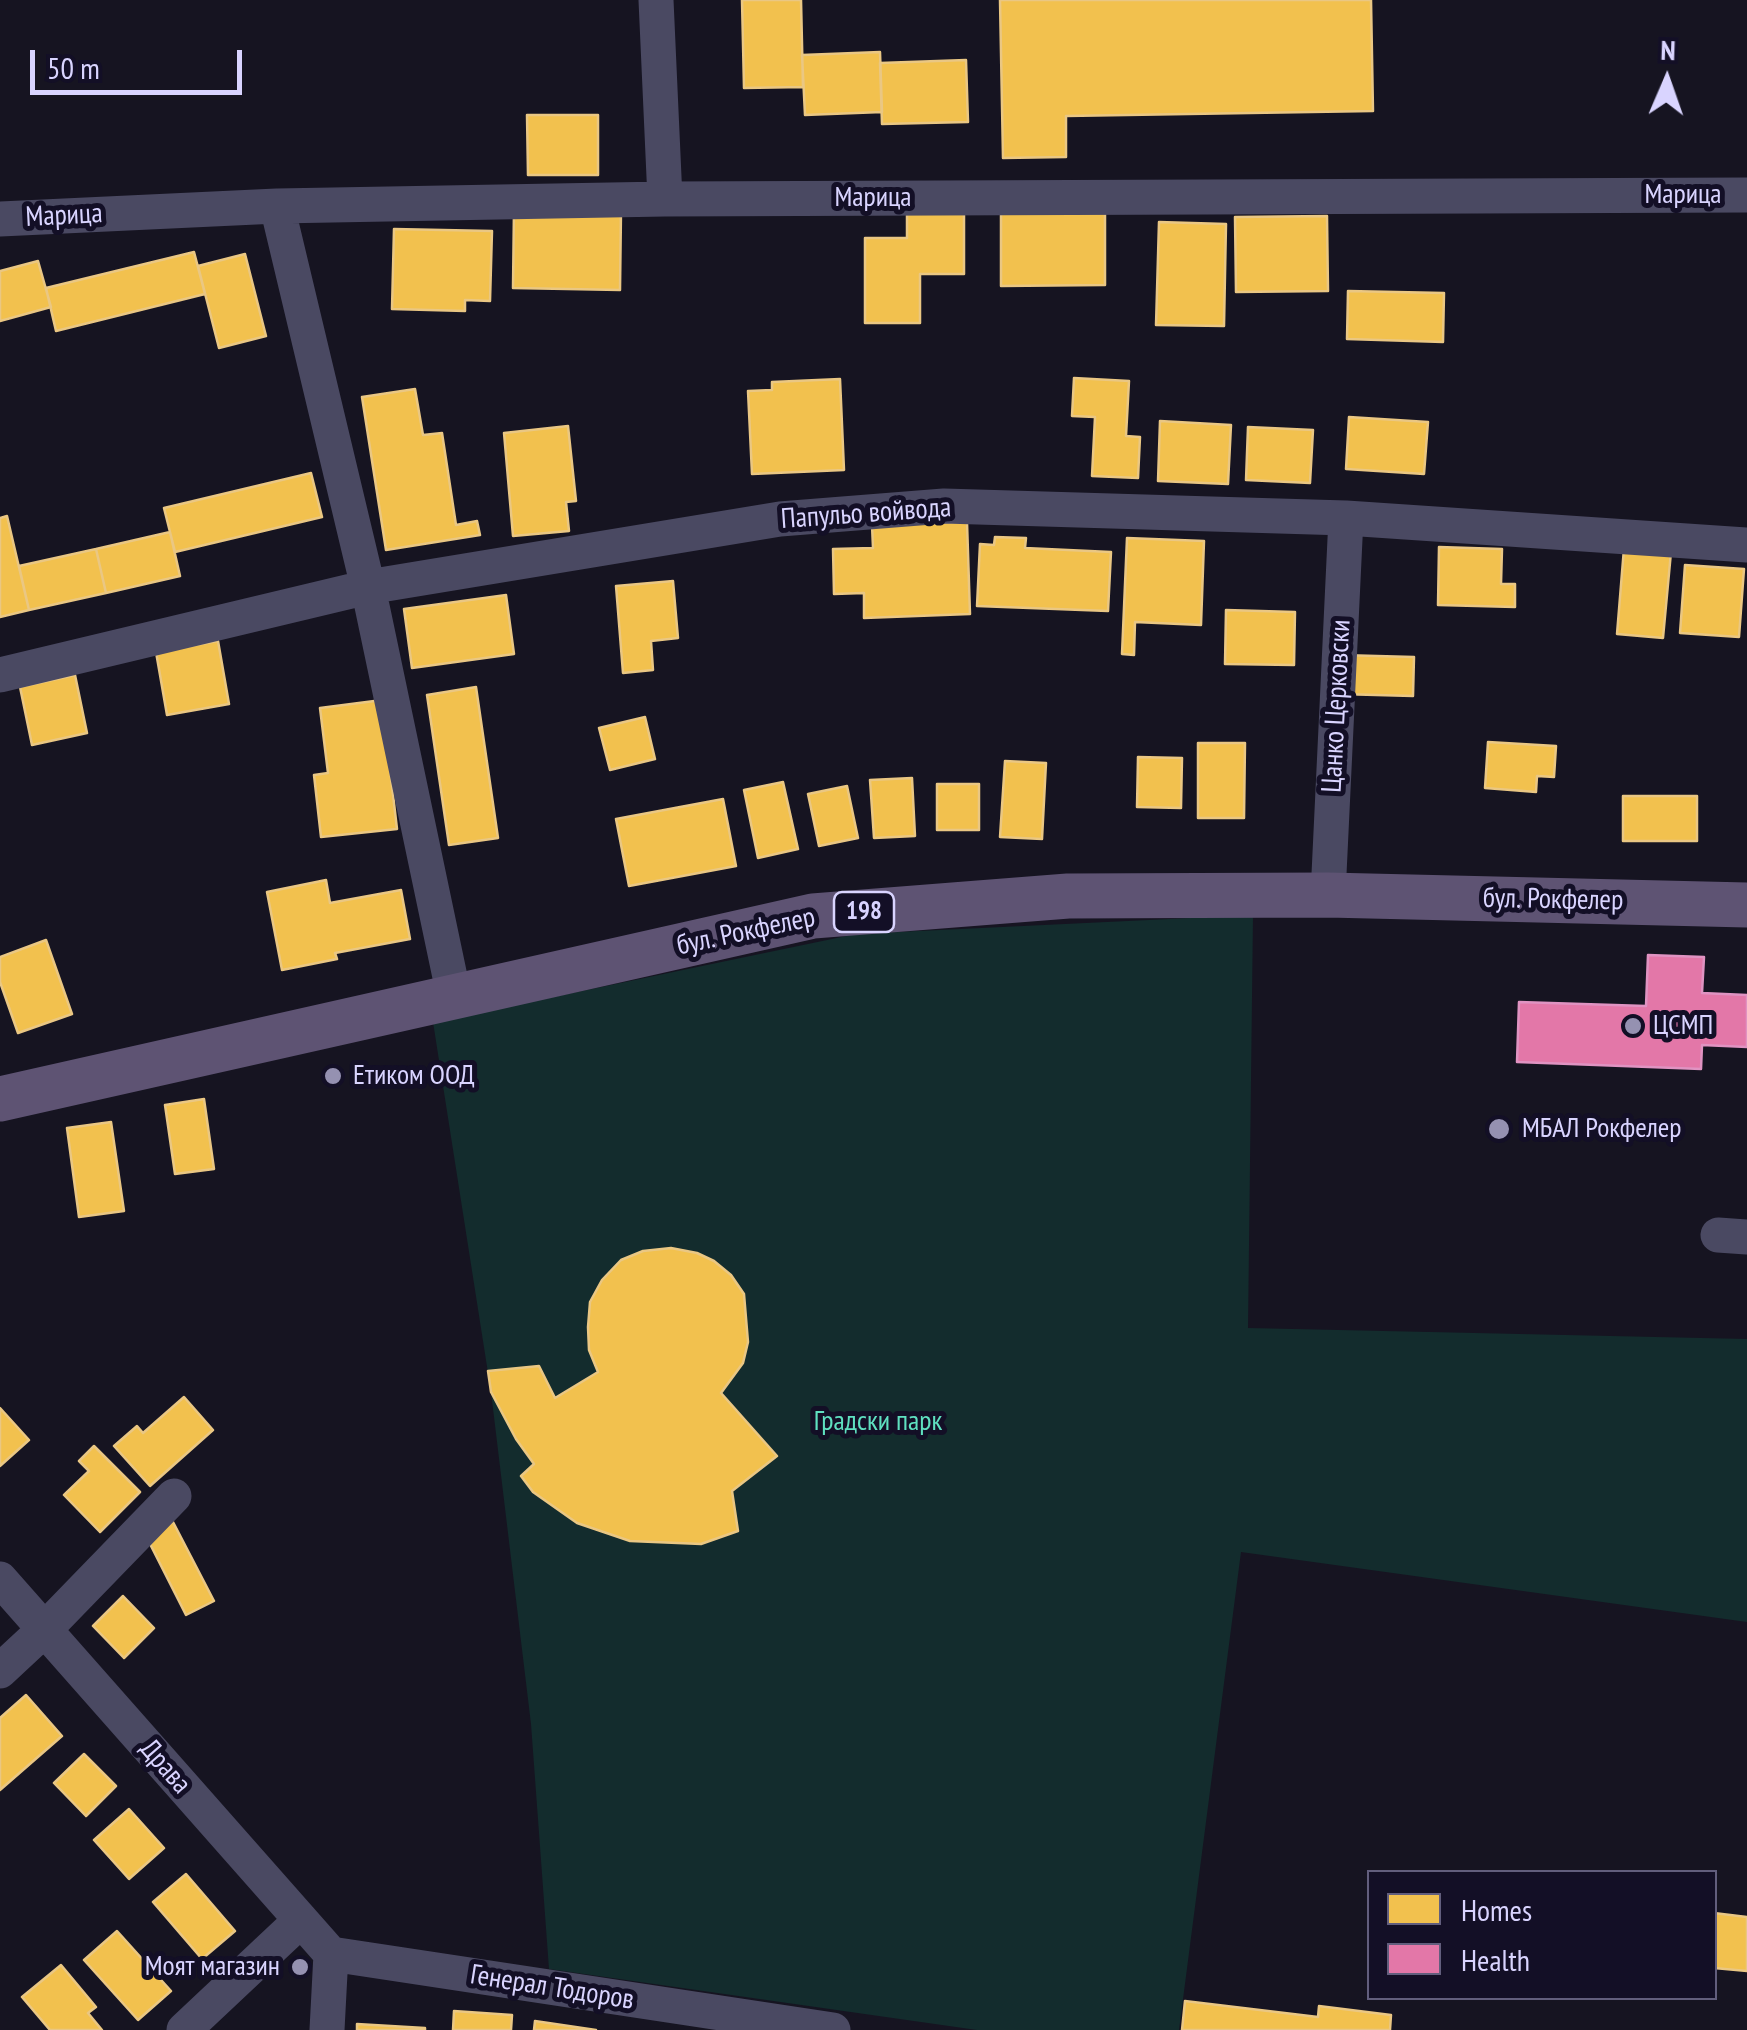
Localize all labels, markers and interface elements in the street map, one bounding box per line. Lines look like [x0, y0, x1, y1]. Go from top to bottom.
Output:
scale bar [35, 30, 248, 92]
north arrow [1617, 30, 1717, 130]
text: N [1660, 31, 1676, 68]
text: 50 m [47, 48, 100, 87]
street label: Марица [1644, 178, 1722, 212]
street label: Марица [834, 181, 912, 215]
street label: Марица [25, 197, 103, 235]
street label: Папульо войвода [780, 491, 952, 537]
street label: Цанко Церковски [1316, 619, 1358, 793]
street label: бул. Рокфелер [1482, 882, 1624, 918]
road number: 198 [834, 892, 894, 932]
street label: бул. Рокфелер [674, 901, 818, 963]
place label: ЦСМП [1653, 1009, 1713, 1043]
marker: ЦСМП [1622, 1015, 1644, 1037]
place label: Етиком ООД [353, 1059, 475, 1093]
marker: Етиком ООД [322, 1065, 344, 1087]
place label: МБАЛ Рокфелер [1522, 1112, 1682, 1146]
marker: МБАЛ Рокфелер [1486, 1116, 1512, 1142]
park label: Градски парк [814, 1405, 942, 1439]
street label: Драва [132, 1733, 198, 1801]
legend [1367, 1870, 1717, 2000]
text: Homes [1461, 1890, 1532, 1929]
text: Health [1461, 1940, 1530, 1979]
place label: Моят магазин [145, 1950, 280, 1984]
marker: Моят магазин [289, 1956, 311, 1978]
street label: Генерал Тодоров [468, 1958, 636, 2018]

